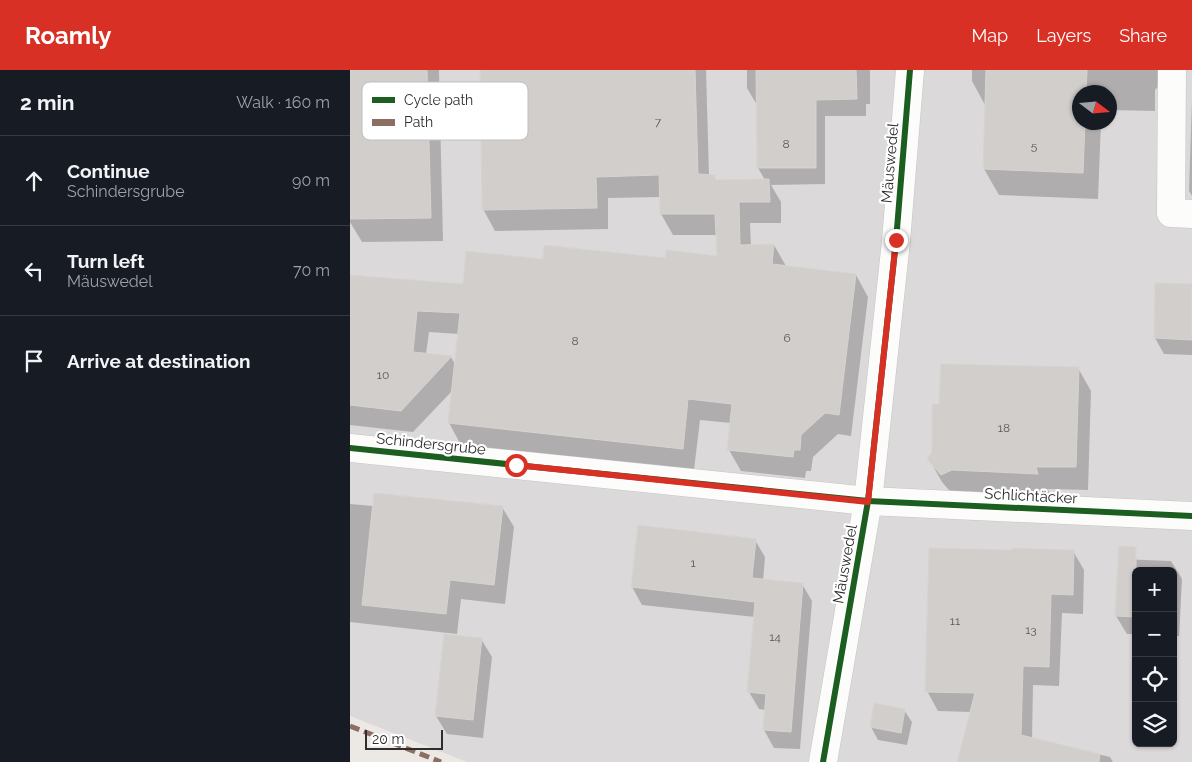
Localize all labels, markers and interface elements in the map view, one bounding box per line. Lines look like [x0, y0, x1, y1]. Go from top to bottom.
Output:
text: Roamly [25, 21, 111, 50]
text: Map [972, 25, 1008, 46]
text: Layers [1036, 25, 1091, 46]
text: Share [1119, 25, 1167, 46]
legend [362, 82, 528, 140]
north arrow [1072, 85, 1117, 130]
text: 2 min [20, 90, 74, 115]
text: Cycle path [404, 92, 473, 108]
text: Walk · 160 m [236, 93, 330, 112]
text: Path [404, 114, 433, 130]
house number: 7 [655, 115, 662, 129]
street label: Mäuswedel [878, 121, 903, 204]
house number: 8 [782, 137, 790, 151]
house number: 5 [1031, 139, 1038, 153]
text: Continue [67, 160, 150, 182]
icon: ahead [20, 167, 48, 195]
text: 90 m [292, 171, 330, 190]
text: Schindersgrube [67, 182, 185, 201]
route end [885, 229, 908, 252]
text: Turn left [67, 250, 144, 272]
icon: left [20, 257, 48, 285]
text: 70 m [293, 261, 330, 280]
text: Mäuswedel [67, 272, 153, 291]
house number: 6 [783, 331, 791, 345]
house number: 8 [571, 334, 579, 348]
icon: arrive [20, 347, 48, 375]
text: Arrive at destination [67, 350, 251, 372]
house number: 10 [377, 368, 389, 382]
house number: 18 [998, 421, 1010, 435]
street label: Schindersgrube [375, 429, 487, 459]
route start [505, 454, 528, 477]
street label: Schlichtäcker [984, 485, 1079, 507]
street label: Mäuswedel [829, 522, 861, 605]
house number: 1 [690, 556, 696, 570]
map controls [1132, 567, 1177, 747]
button: + [1132, 567, 1177, 612]
button: − [1132, 612, 1177, 657]
house number: 11 [950, 614, 960, 628]
house number: 13 [1025, 623, 1037, 637]
house number: 14 [769, 630, 781, 644]
button: locate [1132, 657, 1177, 702]
button: layers [1132, 702, 1177, 747]
scale bar [365, 727, 442, 750]
text: 20 m [372, 731, 404, 747]

